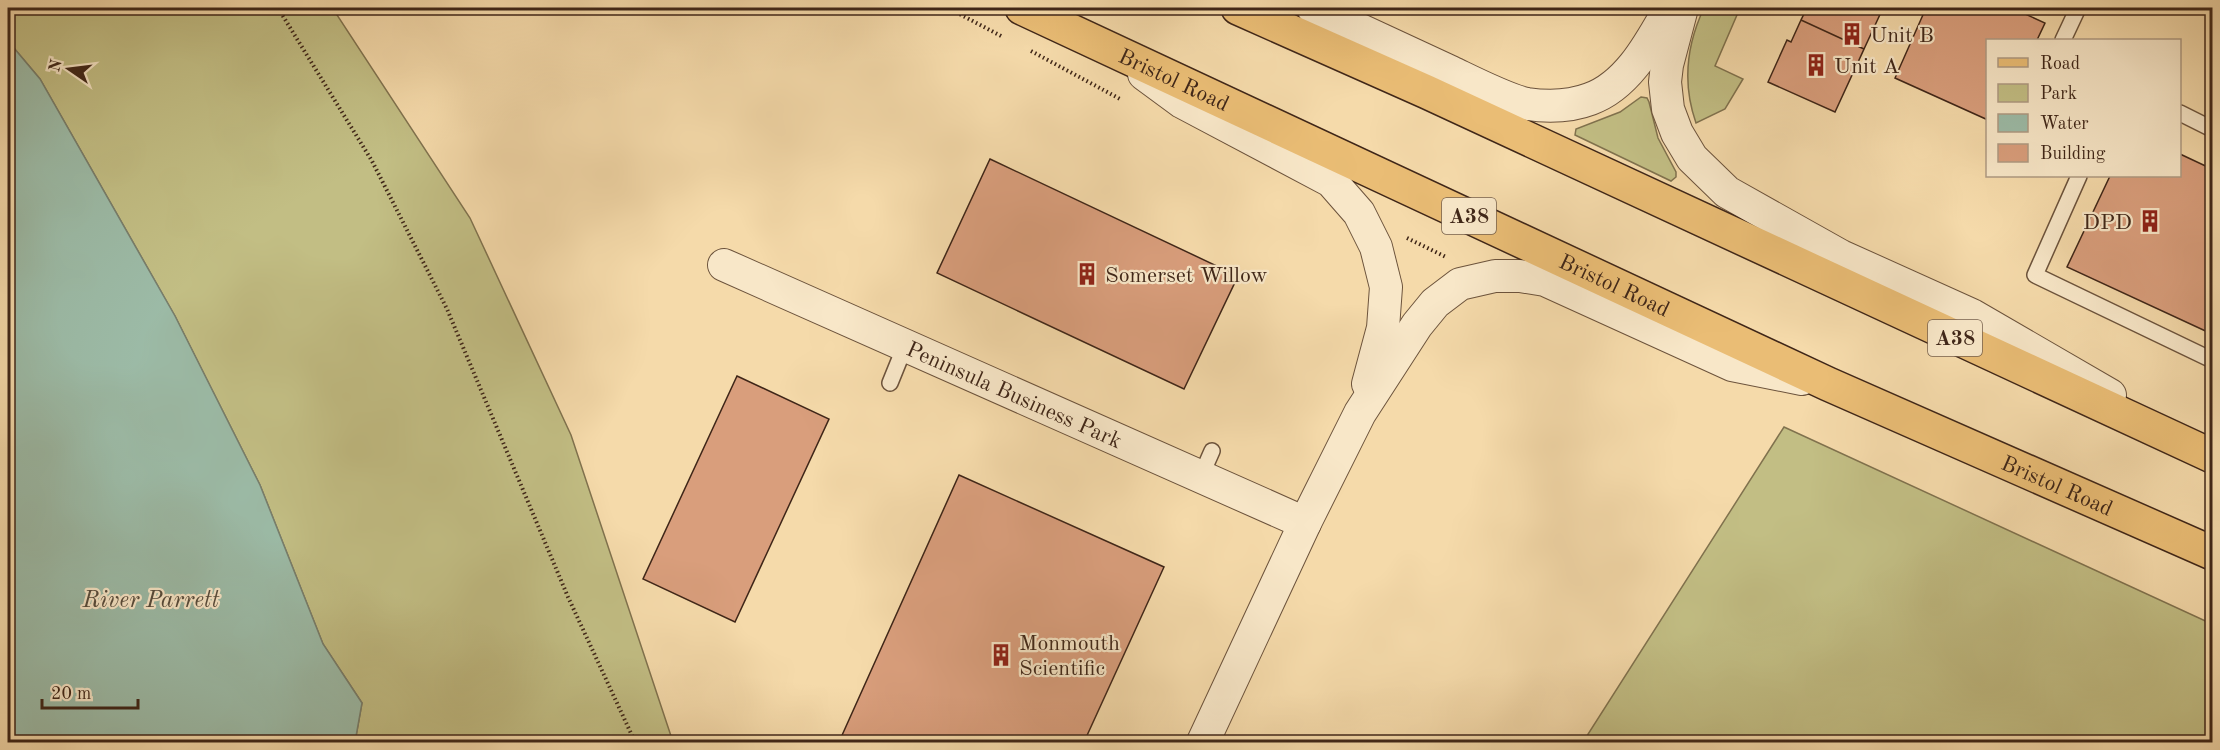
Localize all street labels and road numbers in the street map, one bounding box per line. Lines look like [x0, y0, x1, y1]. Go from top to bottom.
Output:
street label: Bristol Road [1115, 46, 1232, 116]
road number: A38 [1442, 198, 1496, 234]
street label: Bristol Road [1555, 251, 1673, 322]
road number: A38 [1928, 320, 1982, 356]
street label: Peninsula Business Park [903, 339, 1125, 453]
street label: Bristol Road [1997, 453, 2116, 521]

